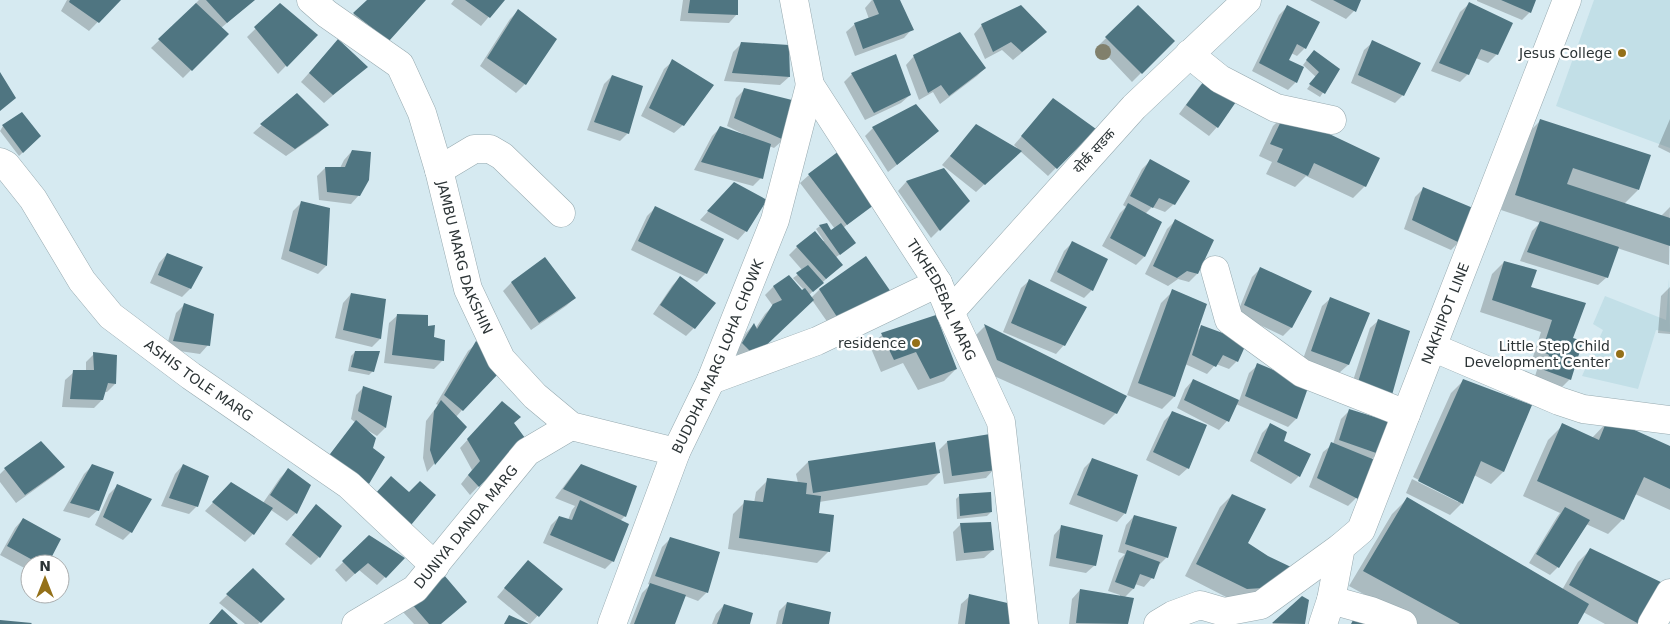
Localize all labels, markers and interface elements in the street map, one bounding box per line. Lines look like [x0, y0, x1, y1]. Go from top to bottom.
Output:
place label: Jesus College [1518, 45, 1612, 61]
marker: Jesus College [1616, 47, 1628, 59]
street label: योर्क सडक [1070, 125, 1118, 177]
street label: JAMBU MARG DAKSHIN [434, 178, 496, 337]
street label: TIKHEDEBAL MARG [903, 235, 979, 363]
street label: BUDDHA MARG LOHA CHOWK [669, 256, 767, 456]
street label: NAKHIPOT LINE [1418, 260, 1472, 366]
place label: residence [838, 335, 906, 351]
street label: ASHIS TOLE MARG [142, 336, 256, 424]
marker: residence [910, 337, 922, 349]
place label: Little Step Child Development Center [1464, 338, 1610, 370]
marker: Little Step Child Development Center [1614, 348, 1626, 360]
street label: DUNIYA DANDA MARG [411, 462, 521, 592]
north arrow [20, 554, 70, 604]
text: N [39, 558, 51, 574]

